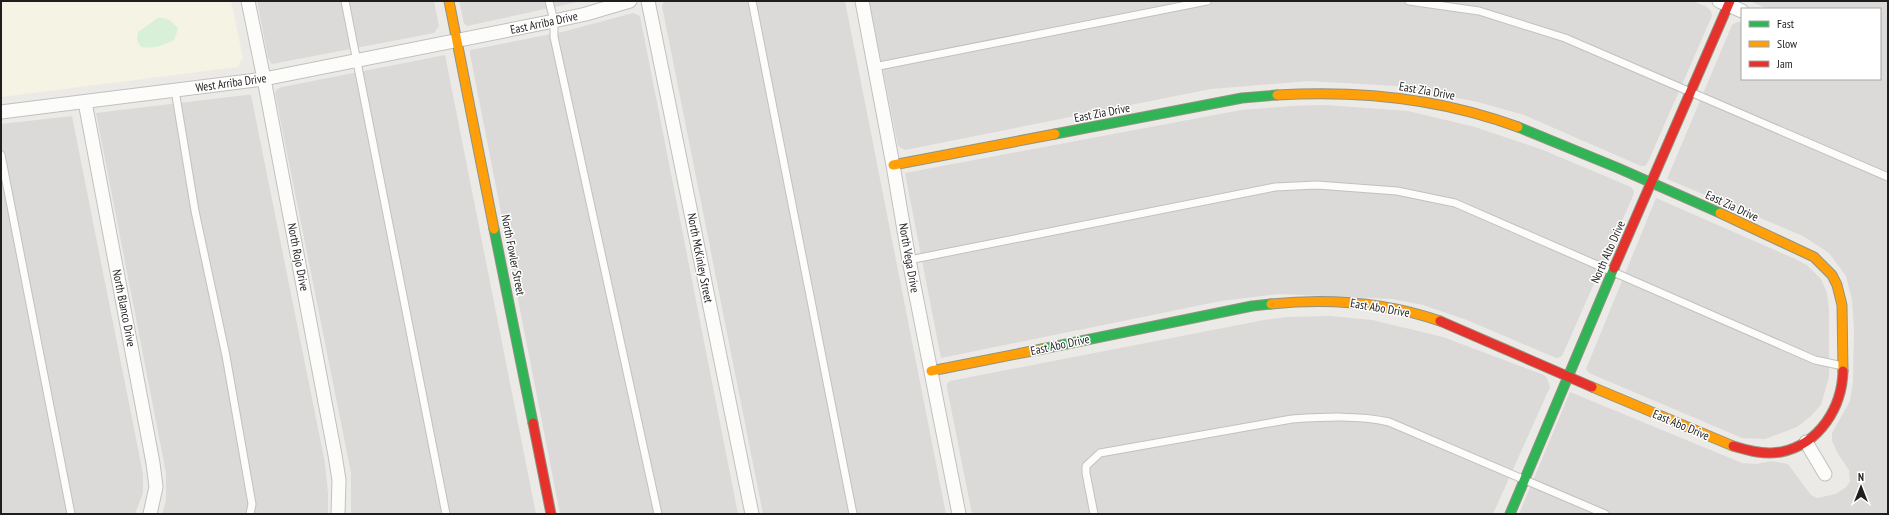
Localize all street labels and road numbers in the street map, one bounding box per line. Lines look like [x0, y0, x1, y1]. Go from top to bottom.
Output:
street label: East Arriba Drive [509, 8, 579, 37]
street label: West Arriba Drive [195, 70, 267, 95]
street label: East Zia Drive [1398, 78, 1456, 103]
street label: East Zia Drive [1073, 100, 1131, 125]
street label: East Zia Drive [1703, 187, 1761, 224]
street label: North McKinley Street [684, 212, 717, 305]
street label: North Fowler Street [498, 213, 529, 297]
street label: North Alto Drive [1587, 218, 1628, 286]
street label: North Rojo Drive [285, 222, 312, 292]
street label: North Vega Drive [896, 222, 923, 294]
street label: North Blanco Drive [110, 268, 139, 348]
street label: East Abo Drive [1349, 295, 1411, 320]
street label: East Abo Drive [1029, 331, 1091, 358]
street label: East Abo Drive [1651, 406, 1712, 443]

